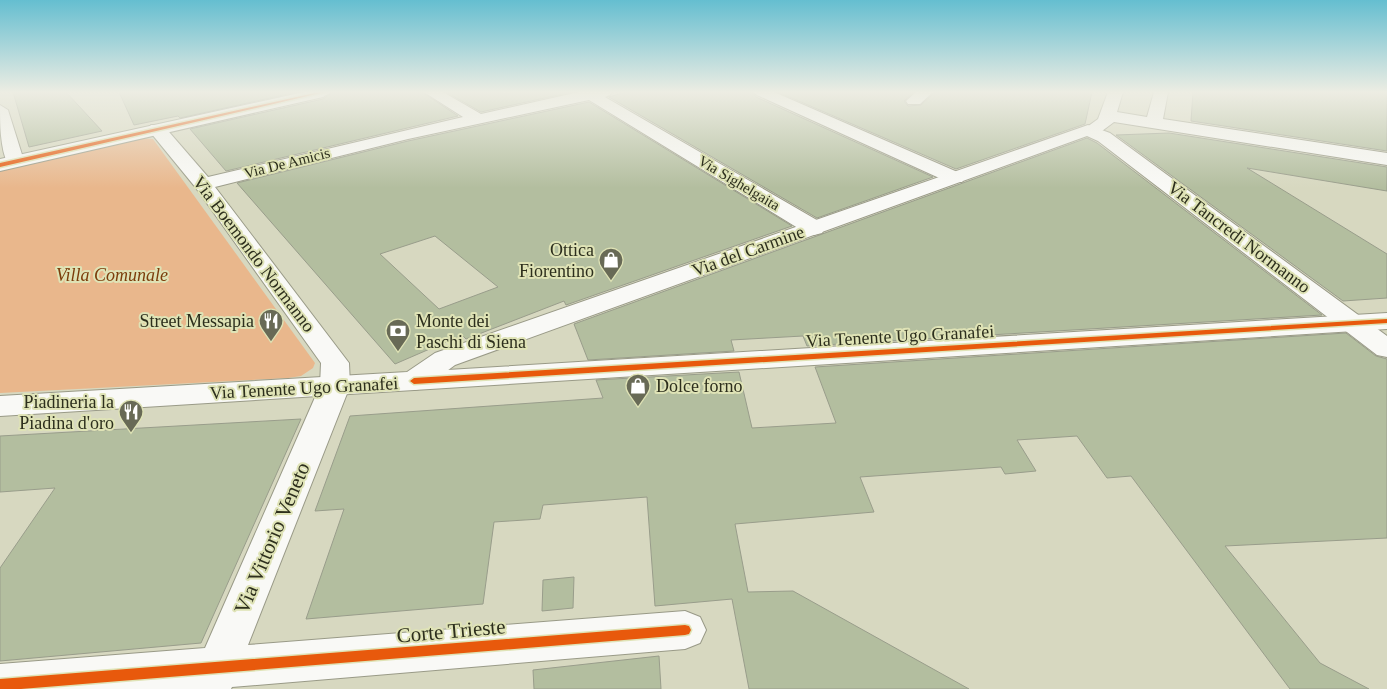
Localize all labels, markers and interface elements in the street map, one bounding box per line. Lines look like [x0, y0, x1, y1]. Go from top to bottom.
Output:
street label: Via De Amicis [242, 145, 332, 181]
street label: Via Sighelgaita [695, 152, 783, 214]
street label: Via Boemondo Normanno [189, 172, 319, 336]
street label: Via Tancredi Normanno [1164, 177, 1314, 297]
street label: Via del Carmine [689, 221, 807, 281]
place label: Ottica Fiorentino [519, 240, 594, 281]
shop icon: Ottica Fiorentino [598, 247, 624, 281]
park label: Villa Comunale [56, 265, 168, 285]
restaurant icon: Street Messapia [258, 308, 284, 342]
place label: Street Messapia [140, 311, 254, 331]
place label: Monte dei Paschi di Siena [416, 311, 526, 352]
bank icon: Monte dei Paschi di Siena [385, 318, 411, 352]
street label: Via Tenente Ugo Granafei [805, 321, 995, 351]
street label: Via Tenente Ugo Granafei [209, 373, 399, 403]
shop icon: Dolce forno [625, 373, 651, 407]
place label: Dolce forno [656, 376, 742, 396]
place label: Piadineria la Piadina d'oro [19, 392, 114, 433]
restaurant icon: Piadineria la Piadina d'oro [118, 399, 144, 433]
street label: Via Vittorio Veneto [229, 459, 315, 617]
street label: Corte Trieste [396, 614, 506, 648]

